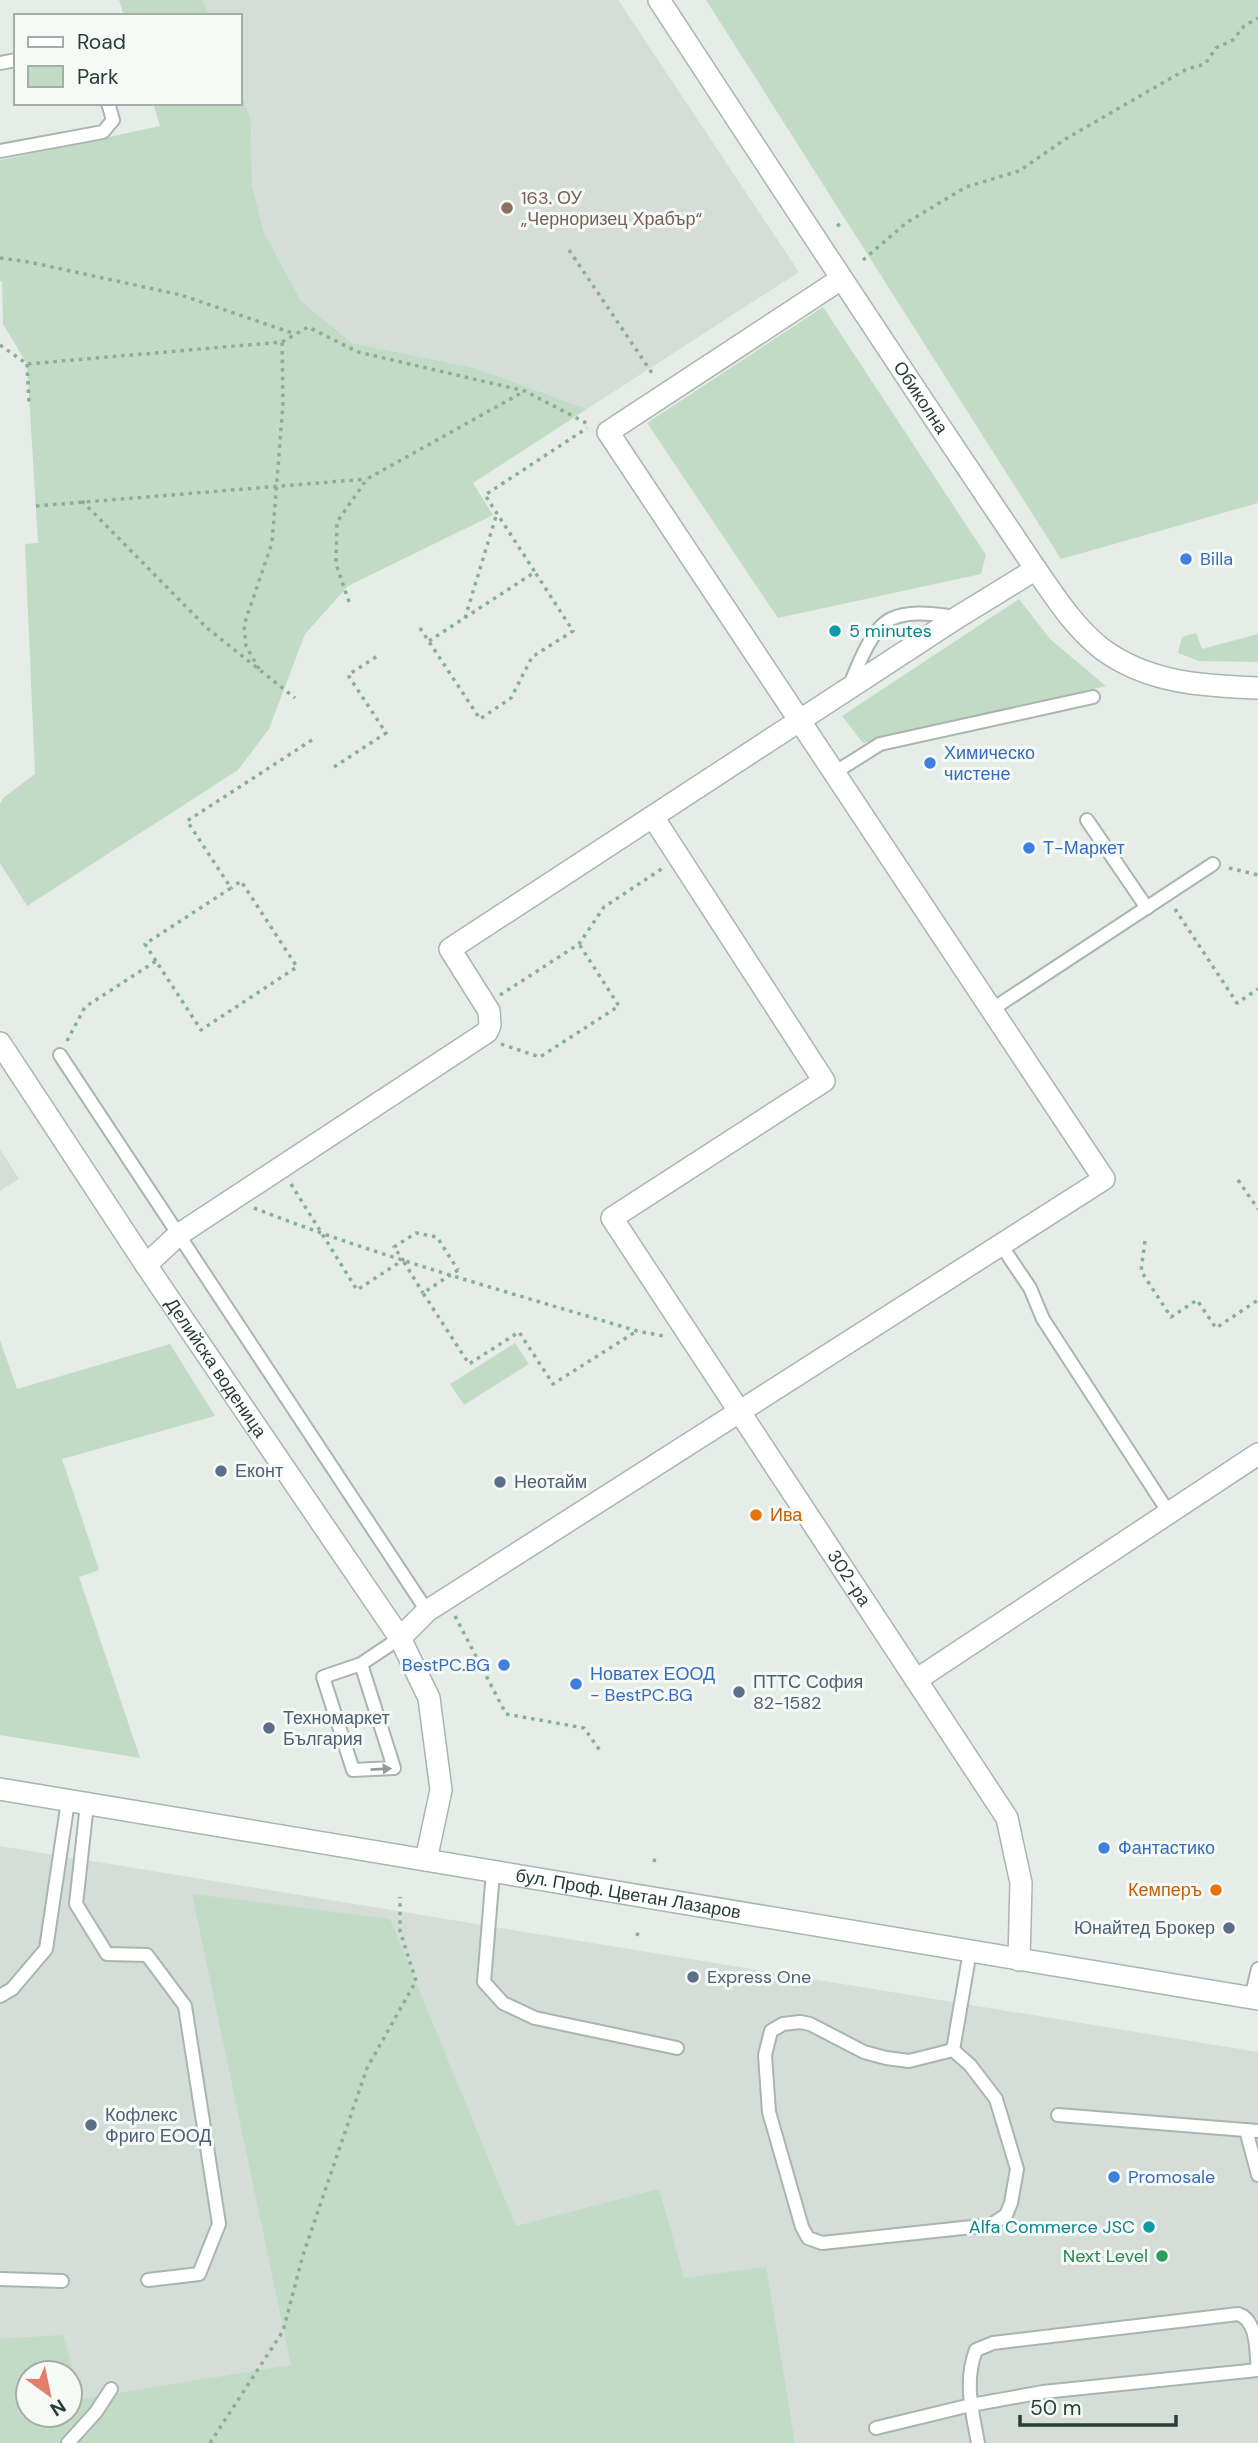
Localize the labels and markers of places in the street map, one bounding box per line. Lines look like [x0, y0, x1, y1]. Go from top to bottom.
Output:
place label: 163. ОУ „Черноризец Храбър“ [521, 186, 702, 231]
marker: 163. ОУ „Черноризец Храбър“ [499, 200, 515, 216]
place label: Billa [1200, 547, 1233, 571]
marker: Billa [1178, 551, 1194, 567]
place label: 5 minutes [849, 619, 932, 643]
marker: 5 minutes [827, 623, 843, 639]
place label: Химическо чистене [944, 741, 1035, 786]
marker: Химическо чистене [922, 755, 938, 771]
place label: Т-Маркет [1043, 836, 1125, 860]
marker: Т-Маркет [1021, 840, 1037, 856]
place label: Еконт [235, 1459, 283, 1483]
marker: Еконт [213, 1463, 229, 1479]
place label: Неотайм [514, 1470, 587, 1494]
marker: Неотайм [492, 1474, 508, 1490]
place label: Ива [770, 1503, 803, 1527]
marker: Ива [748, 1507, 764, 1523]
place label: BestPC.BG [402, 1653, 490, 1677]
marker: BestPC.BG [496, 1657, 512, 1673]
place label: Новатех ЕООД - BestPC.BG [590, 1662, 715, 1707]
place label: ПТТС София 82-1582 [753, 1670, 863, 1715]
marker: Новатех ЕООД - BestPC.BG [568, 1676, 584, 1692]
marker: ПТТС София 82-1582 [731, 1684, 747, 1700]
place label: Техномаркет България [283, 1706, 390, 1751]
marker: Техномаркет България [261, 1720, 277, 1736]
place label: Фантастико [1118, 1836, 1215, 1860]
marker: Фантастико [1096, 1840, 1112, 1856]
place label: Кемперъ [1128, 1878, 1202, 1902]
marker: Кемперъ [1208, 1882, 1224, 1898]
place label: Юнайтед Брокер [1074, 1916, 1215, 1940]
marker: Юнайтед Брокер [1221, 1920, 1237, 1936]
place label: Express One [707, 1965, 811, 1989]
marker: Express One [685, 1969, 701, 1985]
place label: Кофлекс Фриго ЕООД [105, 2103, 212, 2148]
marker: Кофлекс Фриго ЕООД [83, 2117, 99, 2133]
place label: Promosale [1128, 2165, 1215, 2189]
marker: Promosale [1106, 2169, 1122, 2185]
place label: Alfa Commerce JSC [969, 2215, 1135, 2239]
marker: Alfa Commerce JSC [1141, 2219, 1157, 2235]
place label: Next Level [1063, 2244, 1148, 2268]
marker: Next Level [1154, 2248, 1170, 2264]

